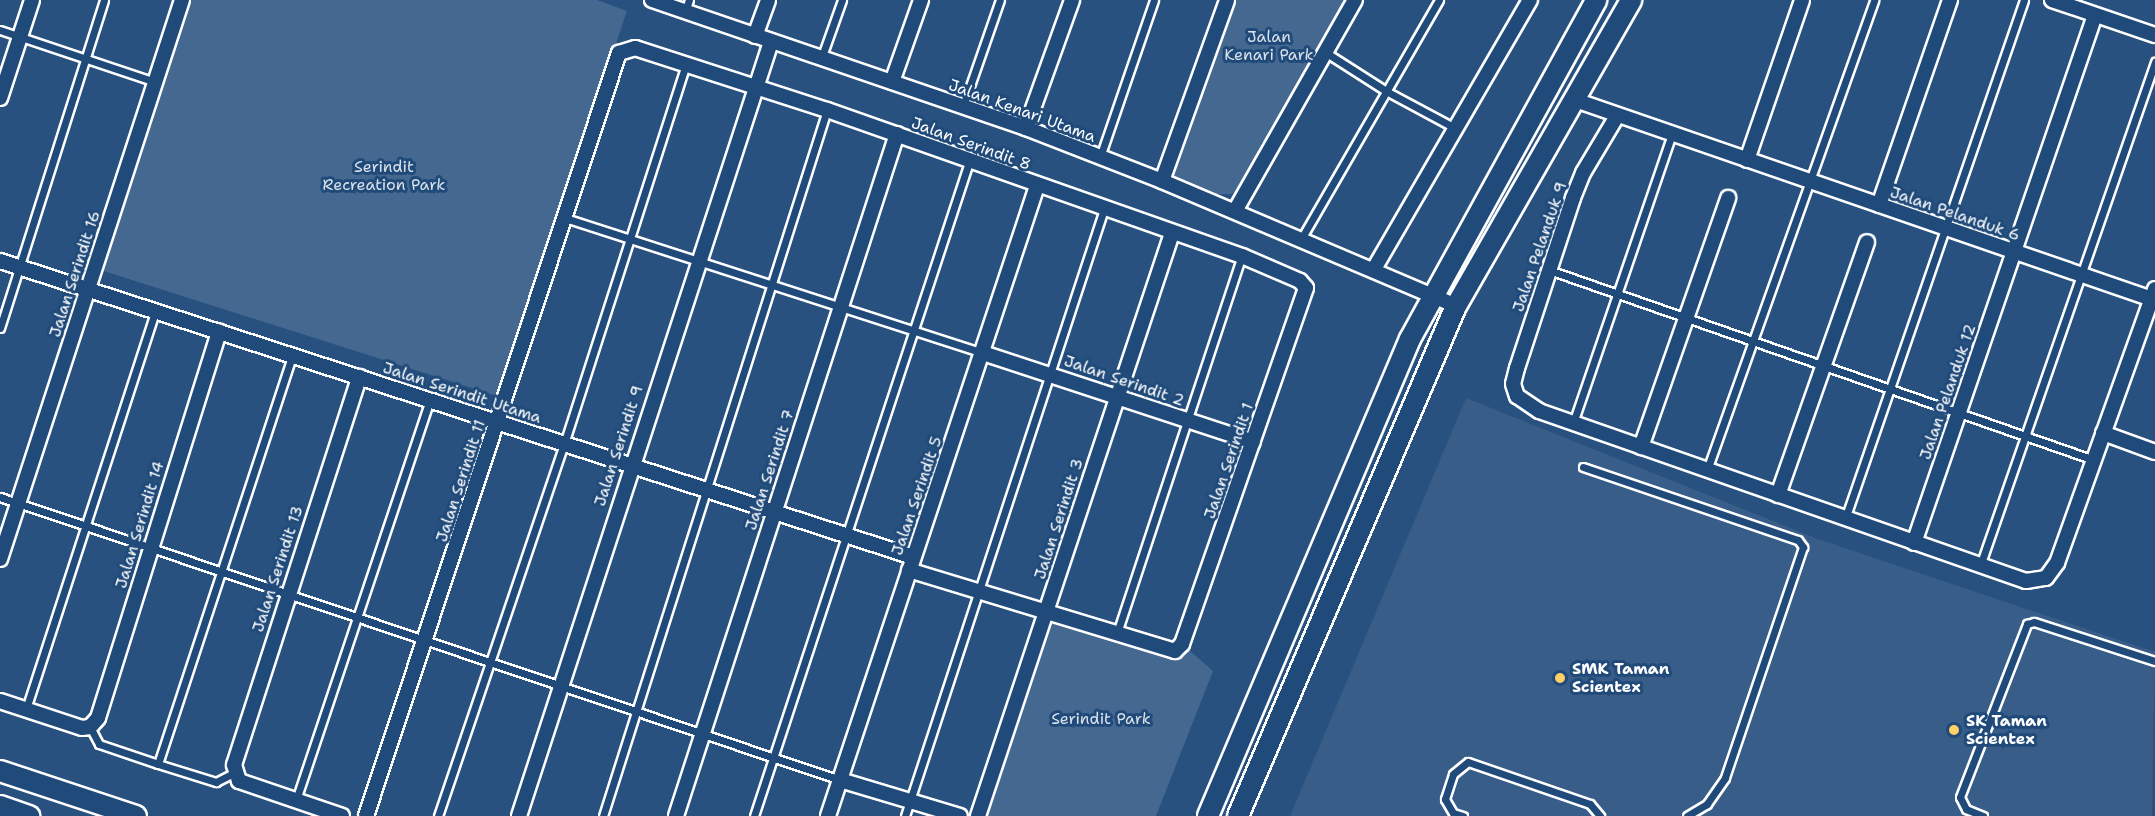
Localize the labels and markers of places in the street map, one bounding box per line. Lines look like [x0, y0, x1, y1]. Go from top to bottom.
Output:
place label: SMK Taman Scientex [1572, 659, 1669, 697]
marker: SMK Taman Scientex [1553, 671, 1567, 685]
place label: SK Taman Scientex [1966, 711, 2047, 749]
marker: SK Taman Scientex [1947, 723, 1961, 737]

